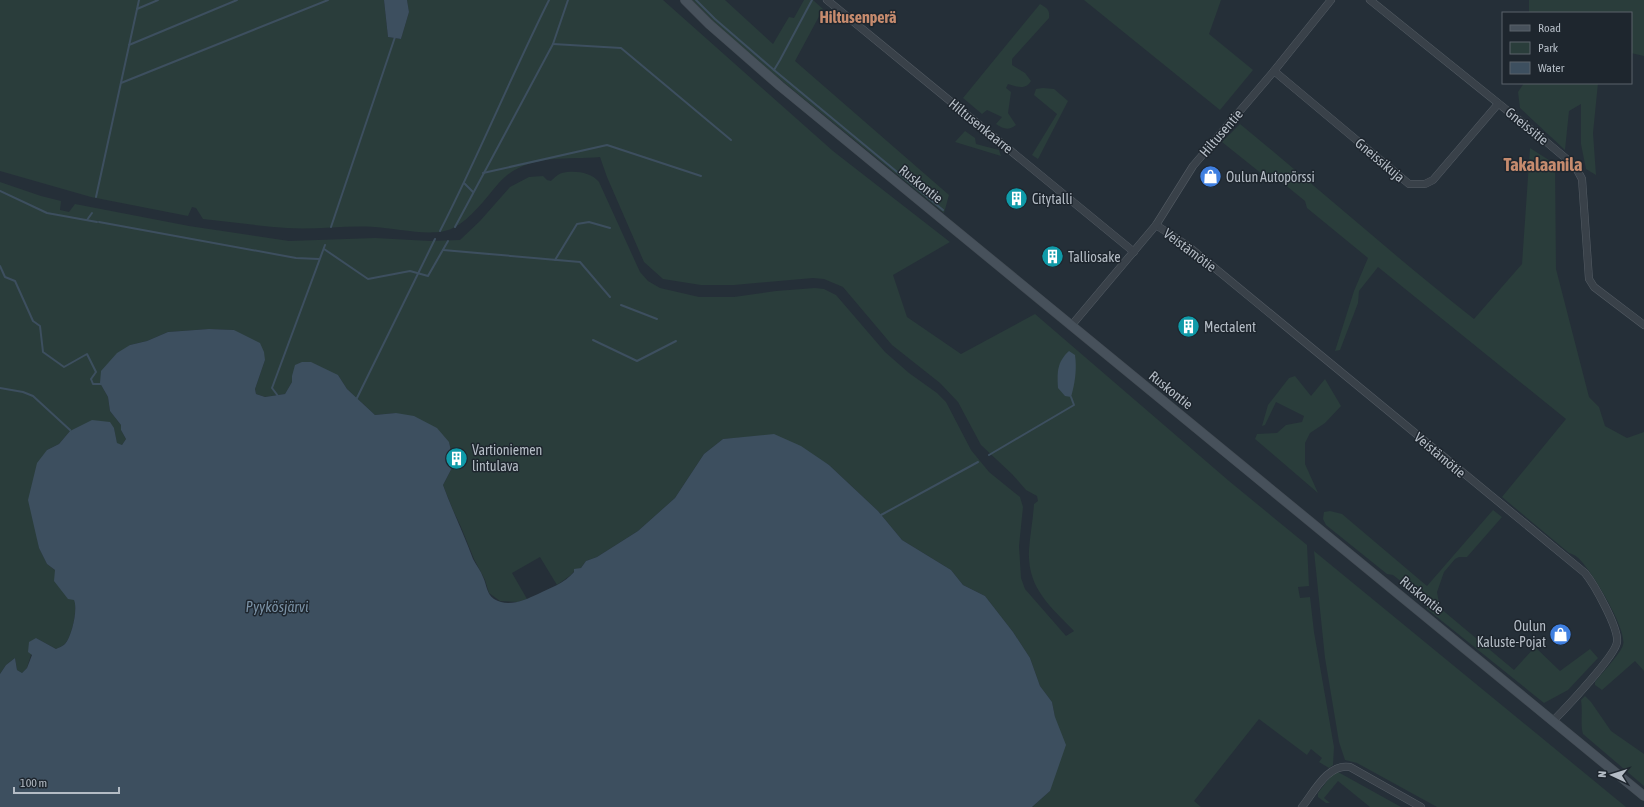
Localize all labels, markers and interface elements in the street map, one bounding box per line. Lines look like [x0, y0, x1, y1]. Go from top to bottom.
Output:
district label: Hiltusenperä [820, 8, 896, 26]
legend [1502, 12, 1632, 84]
text: Road [1538, 21, 1561, 35]
text: Park [1538, 41, 1559, 55]
text: Water [1538, 61, 1565, 75]
street label: Hiltusenkaarre [946, 95, 1016, 157]
street label: Gneissitie [1502, 104, 1552, 148]
street label: Hiltusentie [1196, 106, 1246, 160]
street label: Gneissikuja [1352, 135, 1408, 185]
district label: Takalaanila [1504, 154, 1582, 175]
street label: Ruskontie [896, 162, 946, 206]
shop icon: Oulun Autopörssi [1197, 164, 1223, 190]
place label: Oulun Autopörssi [1226, 169, 1315, 185]
building icon: Citytalli [1004, 186, 1030, 212]
place label: Citytalli [1032, 191, 1073, 207]
street label: Veistämötie [1161, 225, 1219, 275]
building icon: Talliosake [1040, 244, 1066, 270]
place label: Talliosake [1068, 249, 1121, 265]
building icon: Mectalent [1176, 314, 1202, 340]
place label: Mectalent [1204, 319, 1256, 335]
street label: Ruskontie [1146, 368, 1196, 412]
street label: Veistämötie [1411, 429, 1469, 481]
place label: Vartioniemen lintulava [472, 442, 542, 474]
building icon: Vartioniemen lintulava [444, 445, 470, 471]
street label: Ruskontie [1397, 573, 1447, 617]
water label: Pyykösjärvi [246, 598, 309, 615]
place label: Oulun Kaluste-Pojat [1477, 618, 1546, 650]
shop icon: Oulun Kaluste-Pojat [1548, 621, 1574, 647]
north arrow [1592, 755, 1632, 795]
scale bar [14, 769, 119, 795]
text: N [1596, 771, 1608, 778]
text: 100 m [20, 776, 47, 790]

